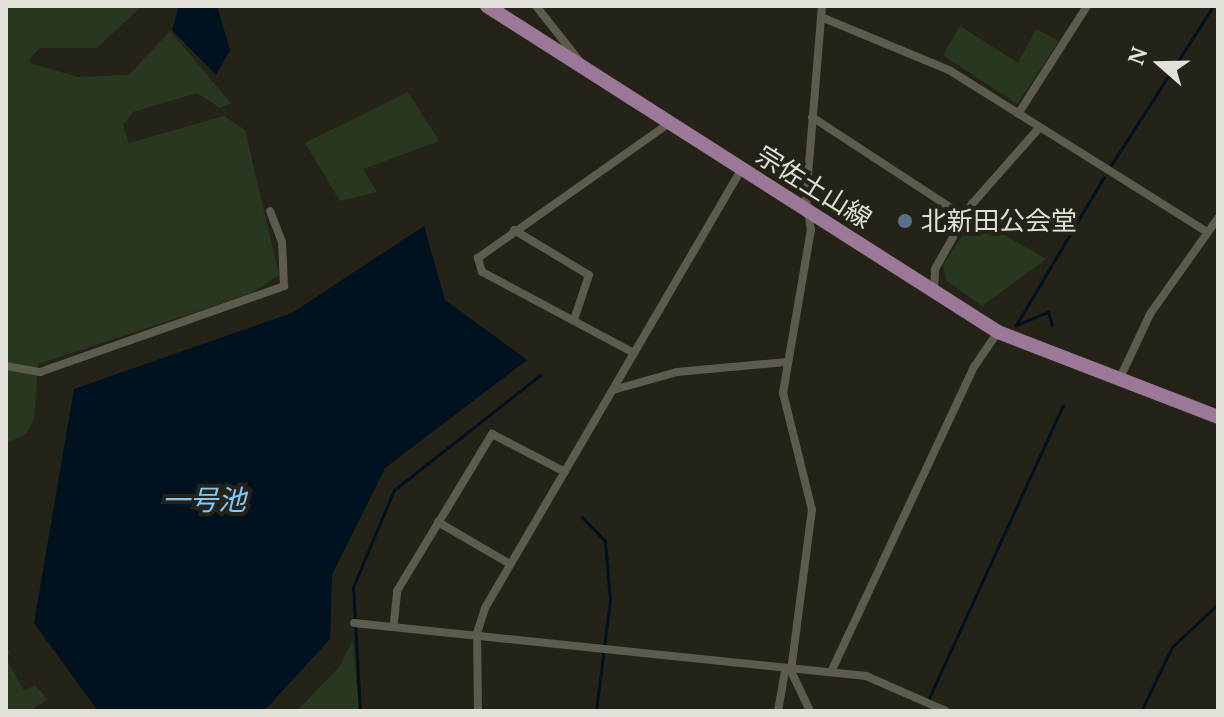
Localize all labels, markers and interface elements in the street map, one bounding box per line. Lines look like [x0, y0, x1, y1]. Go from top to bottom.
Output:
north arrow [1120, 24, 1200, 104]
text: N [1120, 43, 1153, 68]
street label: 宗佐土山線 [751, 139, 877, 235]
place label: 北新田公会堂 [921, 205, 1077, 237]
marker: 北新田公会堂 [896, 212, 914, 230]
water label: 一号池 [162, 483, 246, 517]

